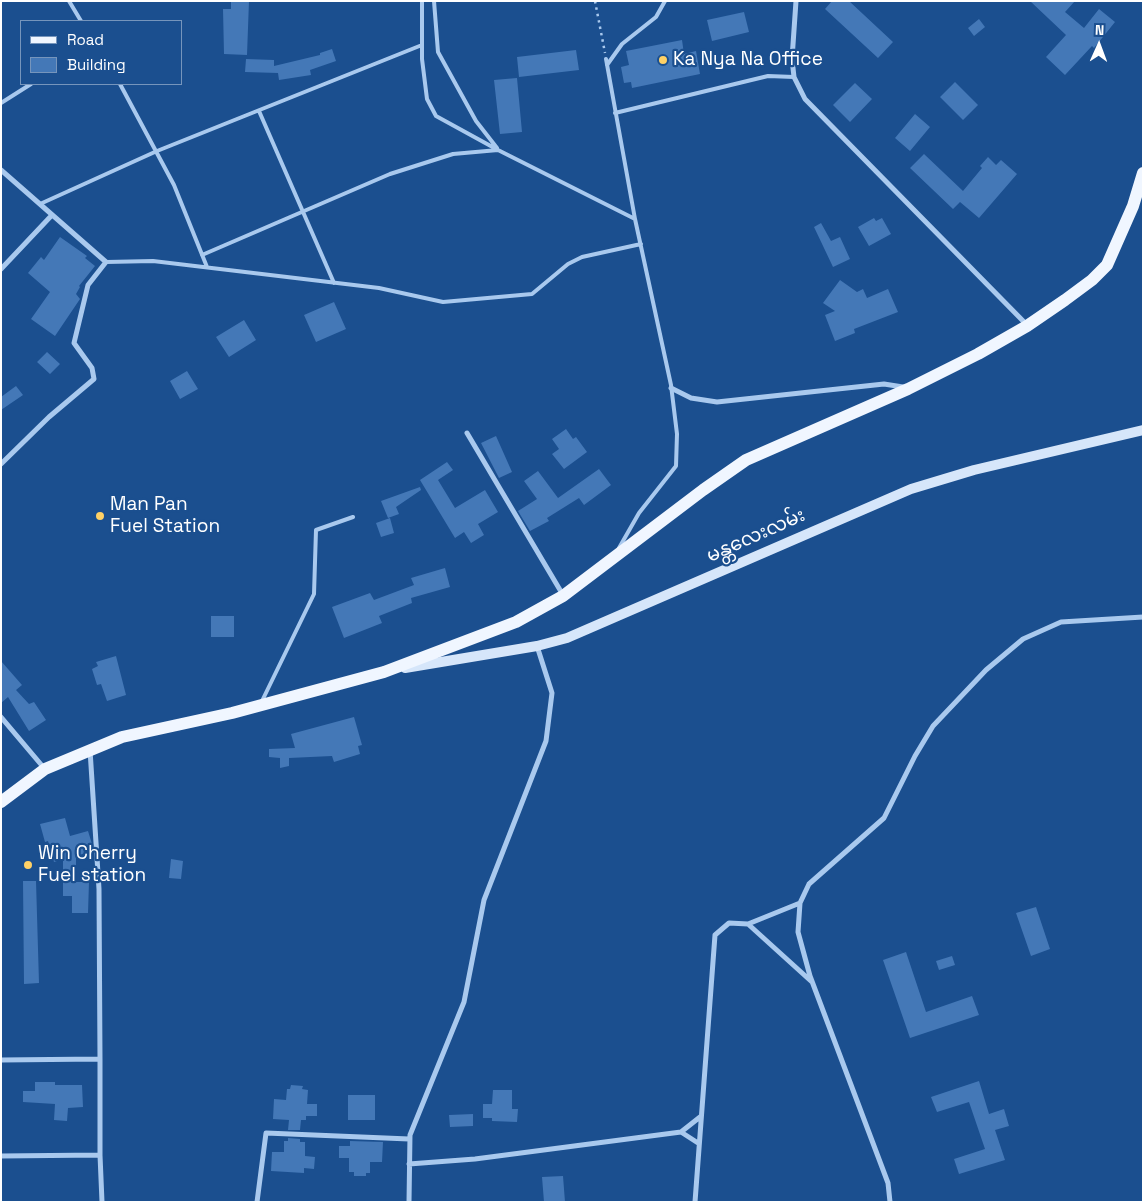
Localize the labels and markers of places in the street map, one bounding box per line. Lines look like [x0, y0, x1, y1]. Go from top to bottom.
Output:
place label: Ka Nya Na Office [673, 49, 823, 71]
marker: Ka Nya Na Office [657, 54, 669, 66]
place label: Man Pan Fuel Station [110, 494, 220, 538]
marker: Man Pan Fuel Station [94, 510, 106, 522]
place label: Win Cherry Fuel station [38, 843, 146, 887]
marker: Win Cherry Fuel station [22, 859, 34, 871]

